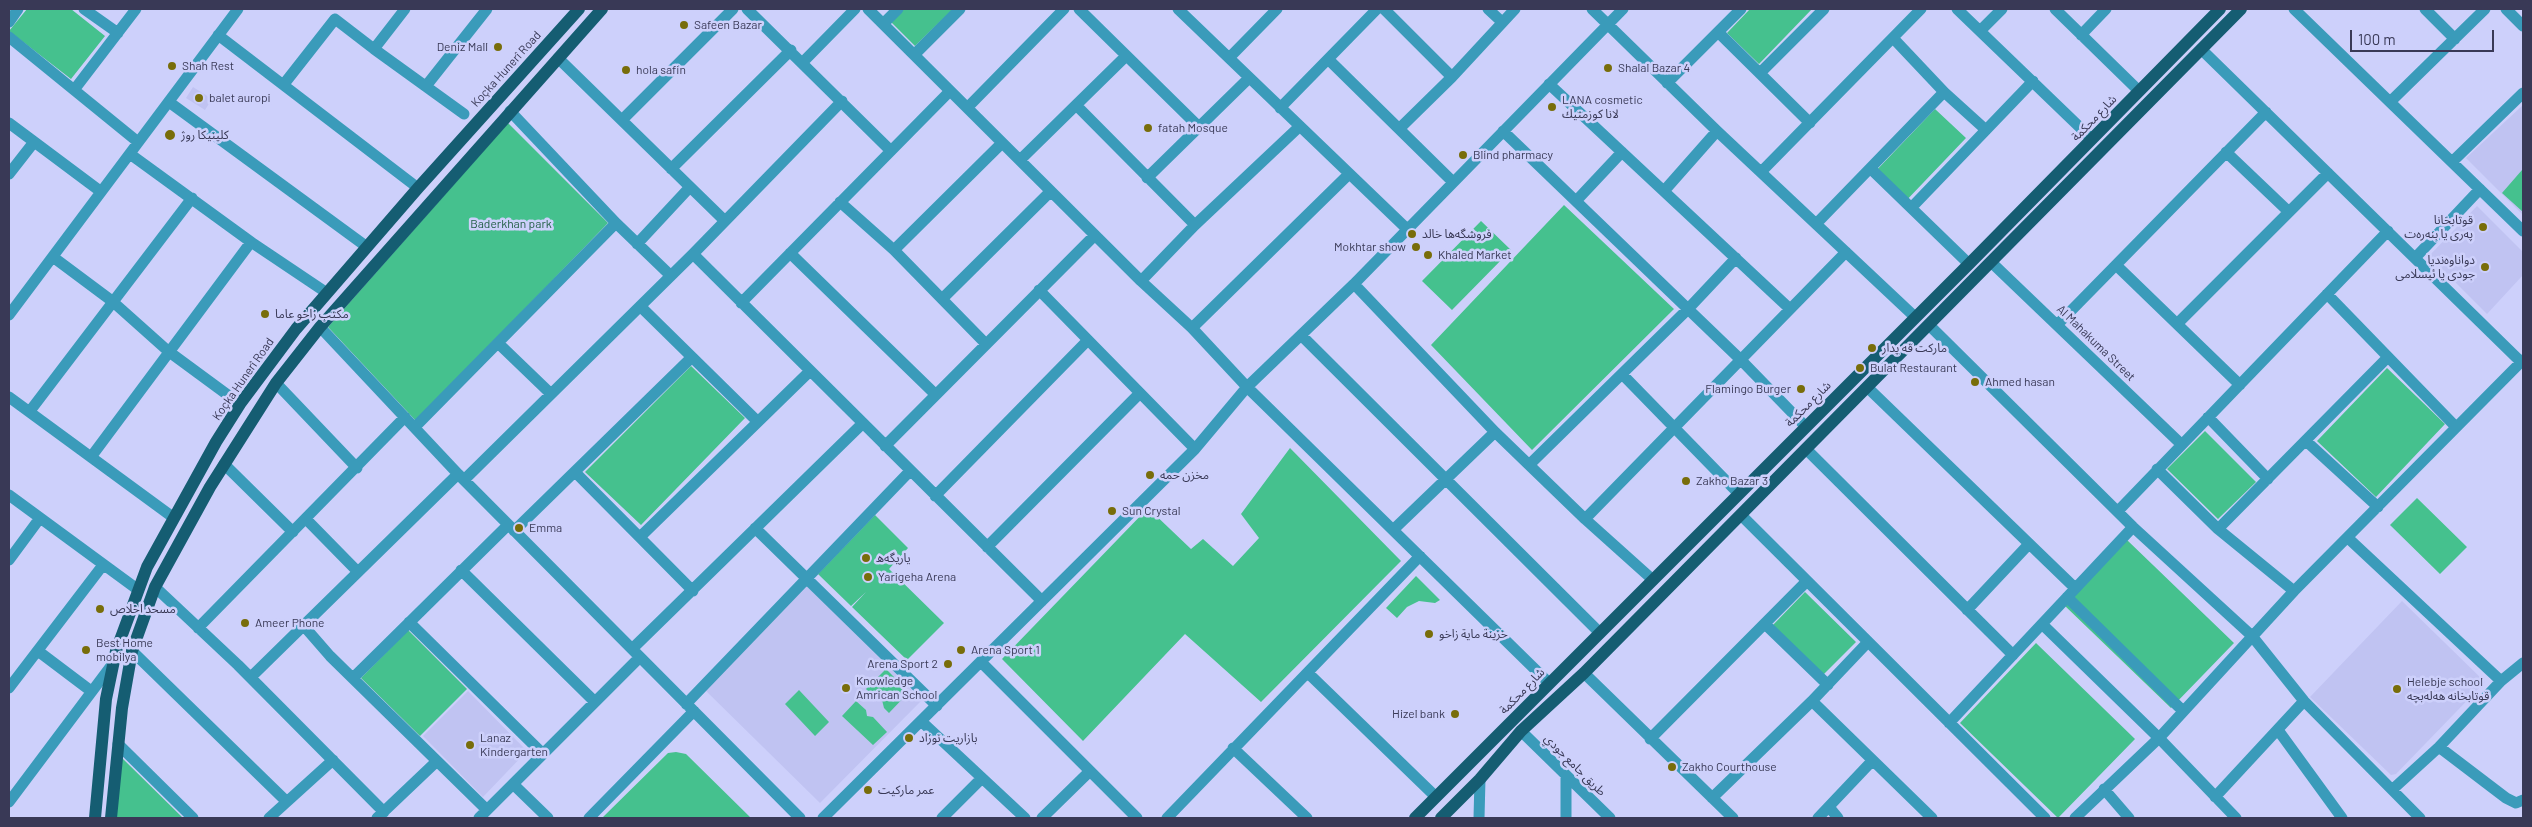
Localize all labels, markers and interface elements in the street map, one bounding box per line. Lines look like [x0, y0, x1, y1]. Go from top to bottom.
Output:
place label: Safeen Bazar [694, 18, 762, 32]
marker: Safeen Bazar [678, 19, 690, 31]
scale bar [2352, 20, 2496, 52]
street label: Koçka Hunerî Road [468, 28, 544, 110]
text: 100 m [2358, 30, 2396, 48]
place label: Deniz Mall [437, 40, 488, 54]
marker: Deniz Mall [492, 41, 504, 53]
place label: Shah Rest [182, 59, 234, 73]
marker: Shah Rest [166, 60, 178, 72]
place label: Shalal Bazar 4 [1618, 61, 1690, 75]
marker: Shalal Bazar 4 [1602, 62, 1614, 74]
place label: hola safin [636, 63, 686, 77]
marker: hola safin [620, 64, 632, 76]
place label: balet auropi [209, 91, 271, 105]
marker: balet auropi [193, 92, 205, 104]
street label: شارع محكمة [2068, 92, 2120, 144]
place label: LANA cosmetic لانا کوزمتیك [1562, 93, 1643, 121]
marker: LANA cosmetic لانا کوزمتیك [1546, 101, 1558, 113]
place label: fatah Mosque [1158, 121, 1228, 135]
marker: fatah Mosque [1142, 122, 1154, 134]
marker: كلينيكا روژ [163, 128, 177, 142]
place label: كلينيكا روژ [181, 128, 229, 142]
place label: Blind pharmacy [1473, 148, 1553, 162]
marker: Blind pharmacy [1457, 149, 1469, 161]
place label: قوتابخانا پەری یا بنەرەت [2404, 213, 2473, 241]
park label: Baderkhan park [470, 217, 552, 231]
marker: قوتابخانا پەری یا بنەرەت [2477, 221, 2489, 233]
place label: فروشگەها خالد [1422, 227, 1492, 241]
marker: فروشگەها خالد [1406, 228, 1418, 240]
place label: Mokhtar show [1334, 240, 1406, 254]
marker: Mokhtar show [1410, 241, 1422, 253]
place label: Khaled Market [1438, 248, 1512, 262]
marker: Khaled Market [1422, 249, 1434, 261]
place label: دواناوەندیا جودی یا ئیسلامی [2395, 253, 2475, 281]
marker: دواناوەندیا جودی یا ئیسلامی [2479, 261, 2491, 273]
street label: Al Mahakuma Street [2054, 302, 2138, 384]
place label: مكتب زاخو عاما [275, 307, 349, 321]
marker: مكتب زاخو عاما [259, 308, 271, 320]
street label: Koçka Hunerî Road [209, 335, 277, 423]
place label: ماركت قه يدار [1882, 341, 1947, 355]
marker: ماركت قه يدار [1866, 342, 1878, 354]
place label: Bulat Restaurant [1870, 361, 1957, 375]
marker: Bulat Restaurant [1854, 362, 1866, 374]
place label: Ahmed hasan [1985, 375, 2055, 389]
marker: Ahmed hasan [1969, 376, 1981, 388]
street label: شارع محكمة [1782, 378, 1834, 430]
place label: Flamingo Burger [1705, 382, 1791, 396]
marker: Flamingo Burger [1795, 383, 1807, 395]
place label: مخزن حمه [1160, 468, 1209, 482]
marker: مخزن حمه [1144, 469, 1156, 481]
place label: Zakho Bazar 3 [1696, 474, 1768, 488]
marker: Zakho Bazar 3 [1680, 475, 1692, 487]
place label: Sun Crystal [1122, 504, 1180, 518]
marker: Sun Crystal [1106, 505, 1118, 517]
place label: Emma [529, 521, 562, 535]
marker: Emma [513, 522, 525, 534]
place label: یاریگه‌ه [876, 551, 911, 565]
marker: یاریگه‌ه [860, 552, 872, 564]
place label: Yarigeha Arena [878, 570, 956, 584]
marker: Yarigeha Arena [862, 571, 874, 583]
place label: مسحد اخلاص [110, 602, 176, 616]
marker: مسحد اخلاص [94, 603, 106, 615]
place label: Ameer Phone [255, 616, 324, 630]
marker: Ameer Phone [239, 617, 251, 629]
place label: خزينة ماية زاخو [1439, 627, 1508, 641]
marker: خزينة ماية زاخو [1423, 628, 1435, 640]
place label: Best Home mobilya [96, 636, 153, 664]
place label: Arena Sport 1 [971, 643, 1040, 657]
marker: Best Home mobilya [80, 644, 92, 656]
marker: Arena Sport 1 [955, 644, 967, 656]
place label: Arena Sport 2 [867, 657, 938, 671]
marker: Arena Sport 2 [942, 658, 954, 670]
street label: شارع محكمة [1496, 665, 1548, 717]
place label: Knowledge Amrican School [856, 674, 937, 702]
place label: Helebje school قوتابخانە هەلەبچە [2407, 675, 2489, 703]
marker: Knowledge Amrican School [840, 682, 852, 694]
marker: Helebje school قوتابخانە هەلەبچە [2391, 683, 2403, 695]
place label: Hizel bank [1392, 707, 1445, 721]
marker: Hizel bank [1449, 708, 1461, 720]
place label: Lanaz Kindergarten [480, 731, 548, 759]
place label: بازاريت نوزاد [919, 731, 977, 745]
street label: طريق جامع جودي [1541, 731, 1609, 799]
marker: بازاريت نوزاد [903, 732, 915, 744]
marker: Lanaz Kindergarten [464, 739, 476, 751]
place label: Zakho Courthouse [1682, 760, 1777, 774]
marker: Zakho Courthouse [1666, 761, 1678, 773]
place label: عمر ماركيت [878, 783, 934, 797]
marker: عمر ماركيت [862, 784, 874, 796]

